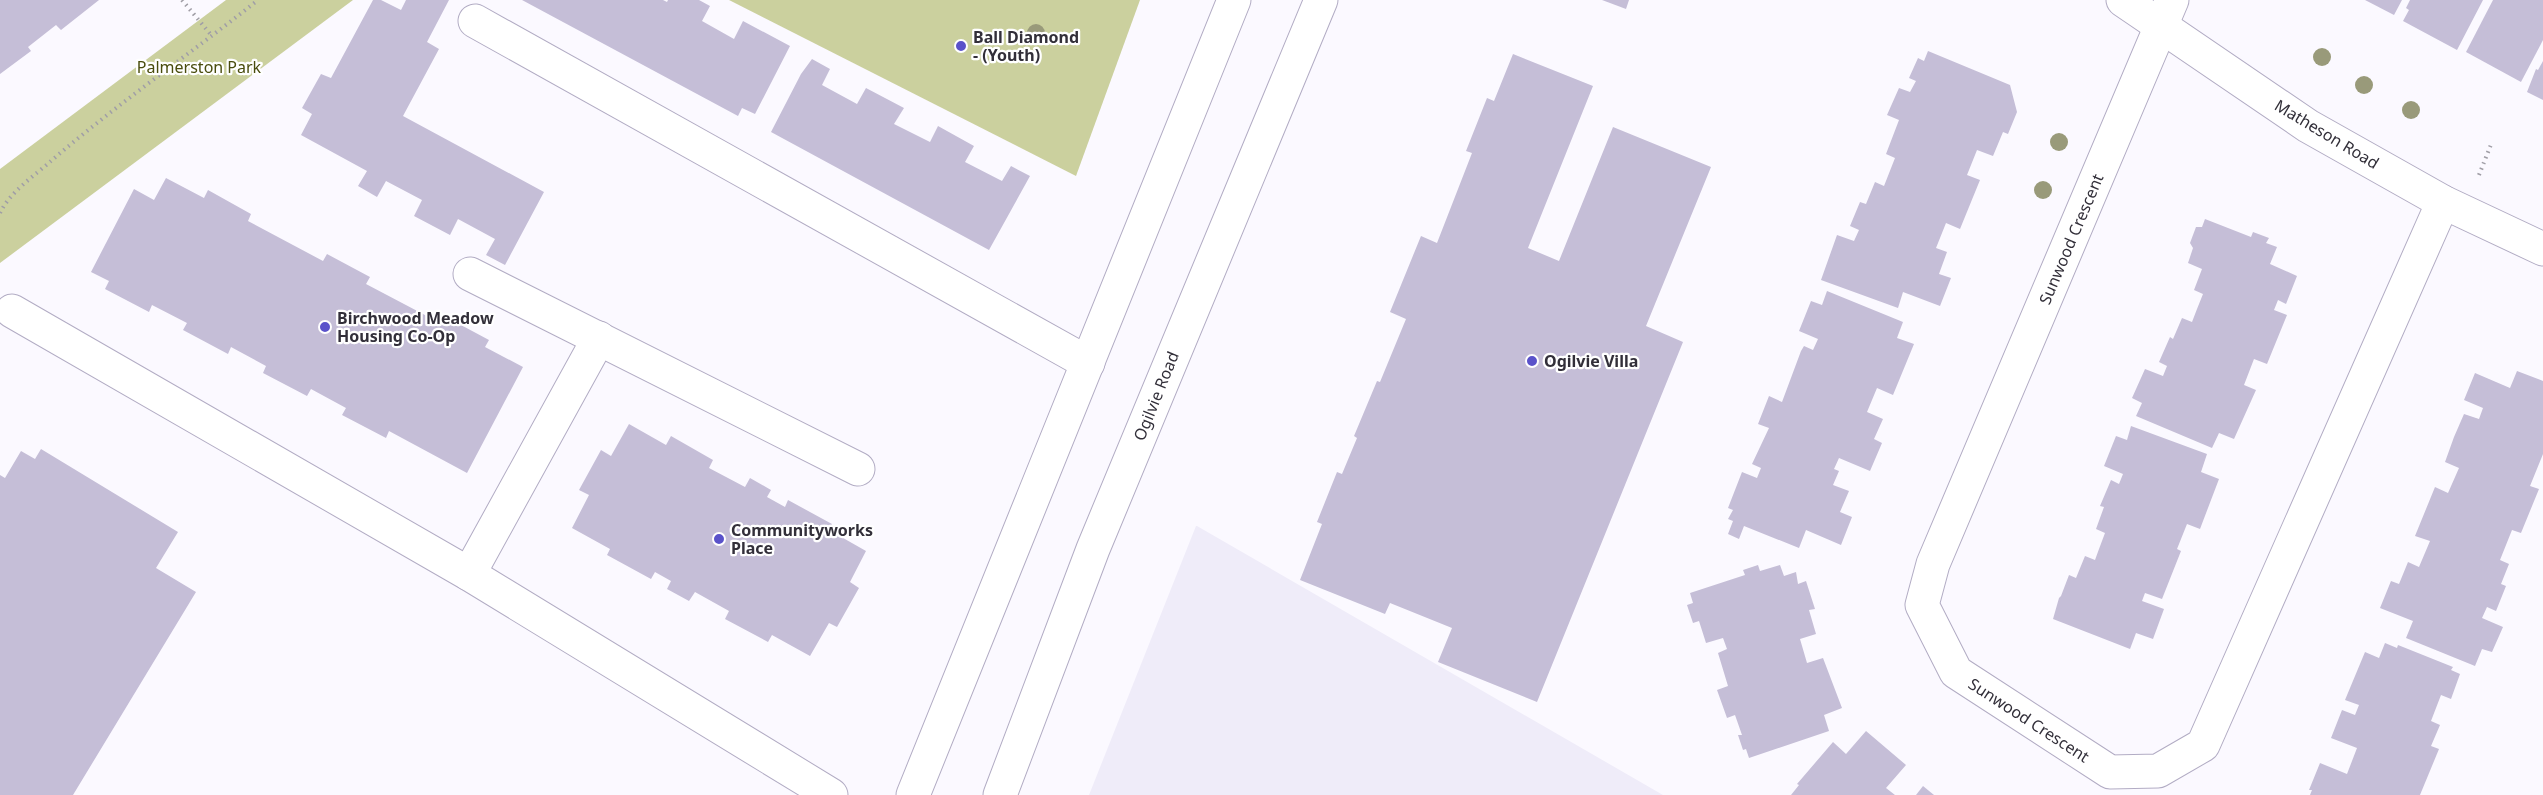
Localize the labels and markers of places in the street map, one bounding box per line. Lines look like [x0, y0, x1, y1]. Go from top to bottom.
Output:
place label: Ball Diamond - (Youth) [973, 26, 1079, 66]
marker: Ball Diamond - (Youth) [954, 39, 968, 53]
place label: Birchwood Meadow Housing Co-Op [337, 307, 494, 347]
marker: Birchwood Meadow Housing Co-Op [318, 320, 332, 334]
place label: Ogilvie Villa [1544, 350, 1638, 372]
marker: Ogilvie Villa [1525, 354, 1539, 368]
place label: Communityworks Place [731, 519, 873, 559]
marker: Communityworks Place [712, 532, 726, 546]

